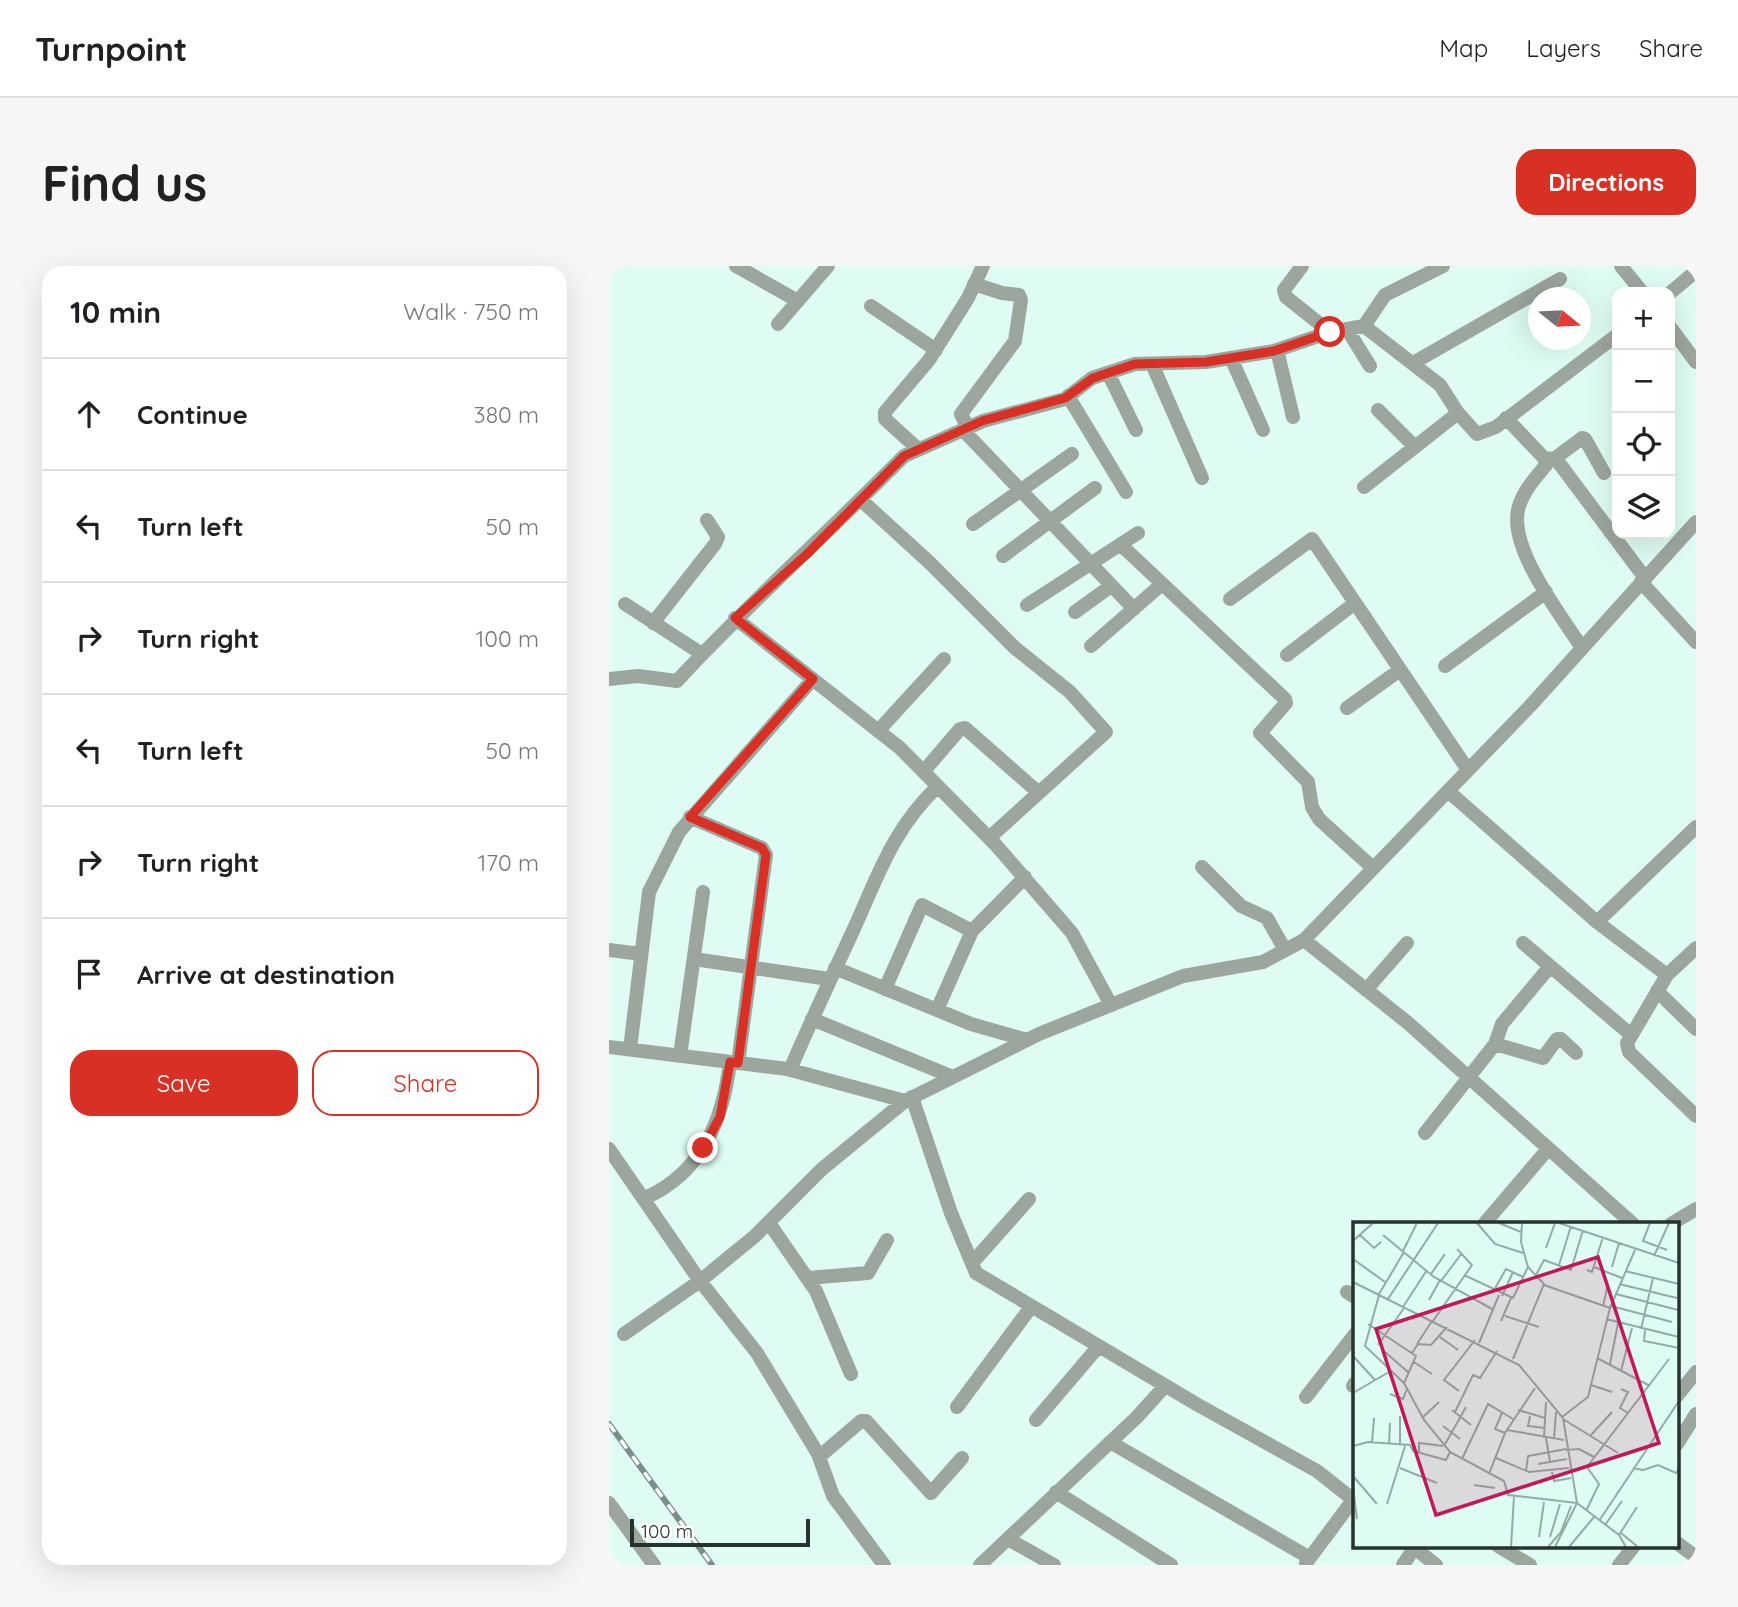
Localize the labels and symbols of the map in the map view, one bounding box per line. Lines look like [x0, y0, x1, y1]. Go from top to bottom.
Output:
north arrow [1528, 287, 1591, 350]
route start [1314, 316, 1345, 347]
route end [687, 1132, 718, 1163]
inset map [1353, 1222, 1679, 1548]
scale bar [630, 1516, 810, 1548]

